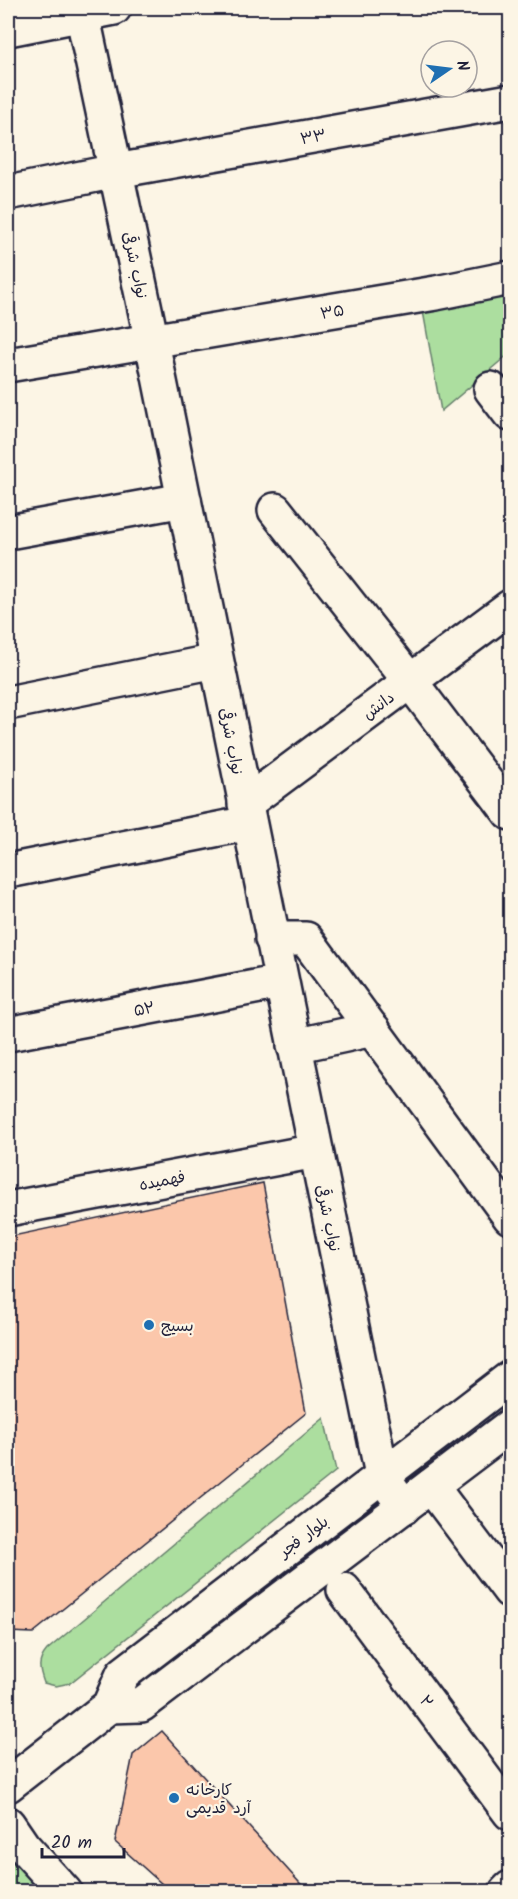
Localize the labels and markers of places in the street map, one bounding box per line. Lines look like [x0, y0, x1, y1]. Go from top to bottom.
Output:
place label: بسیج [161, 1314, 194, 1339]
marker: بسیج [142, 1318, 156, 1332]
place label: کارخانه آرد قدیمی [186, 1778, 252, 1821]
marker: کارخانه آرد قدیمی [167, 1791, 181, 1805]

